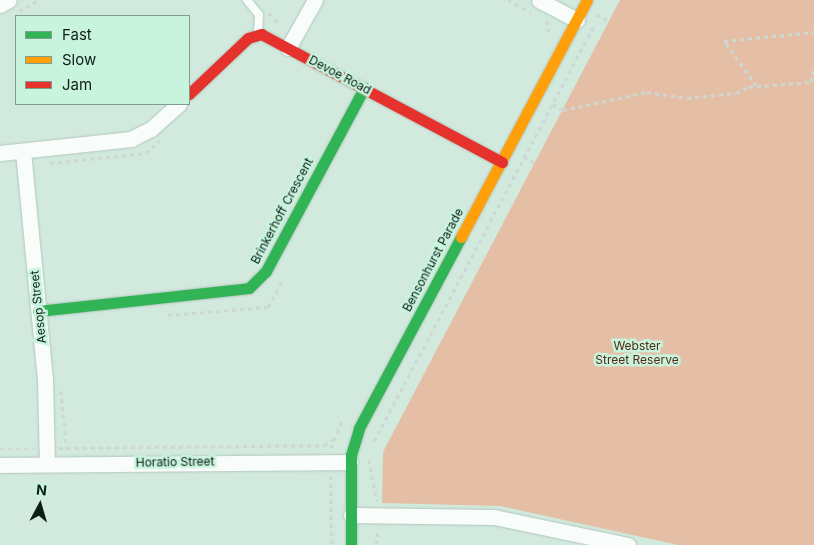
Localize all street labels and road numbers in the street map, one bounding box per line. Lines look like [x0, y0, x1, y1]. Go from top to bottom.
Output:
street label: Devoe Road [306, 53, 374, 97]
street label: Brinkerhoff Crescent [248, 156, 316, 266]
street label: Bensonhurst Parade [400, 206, 466, 314]
street label: Aesop Street [27, 270, 49, 344]
street label: Horatio Street [136, 454, 214, 470]

